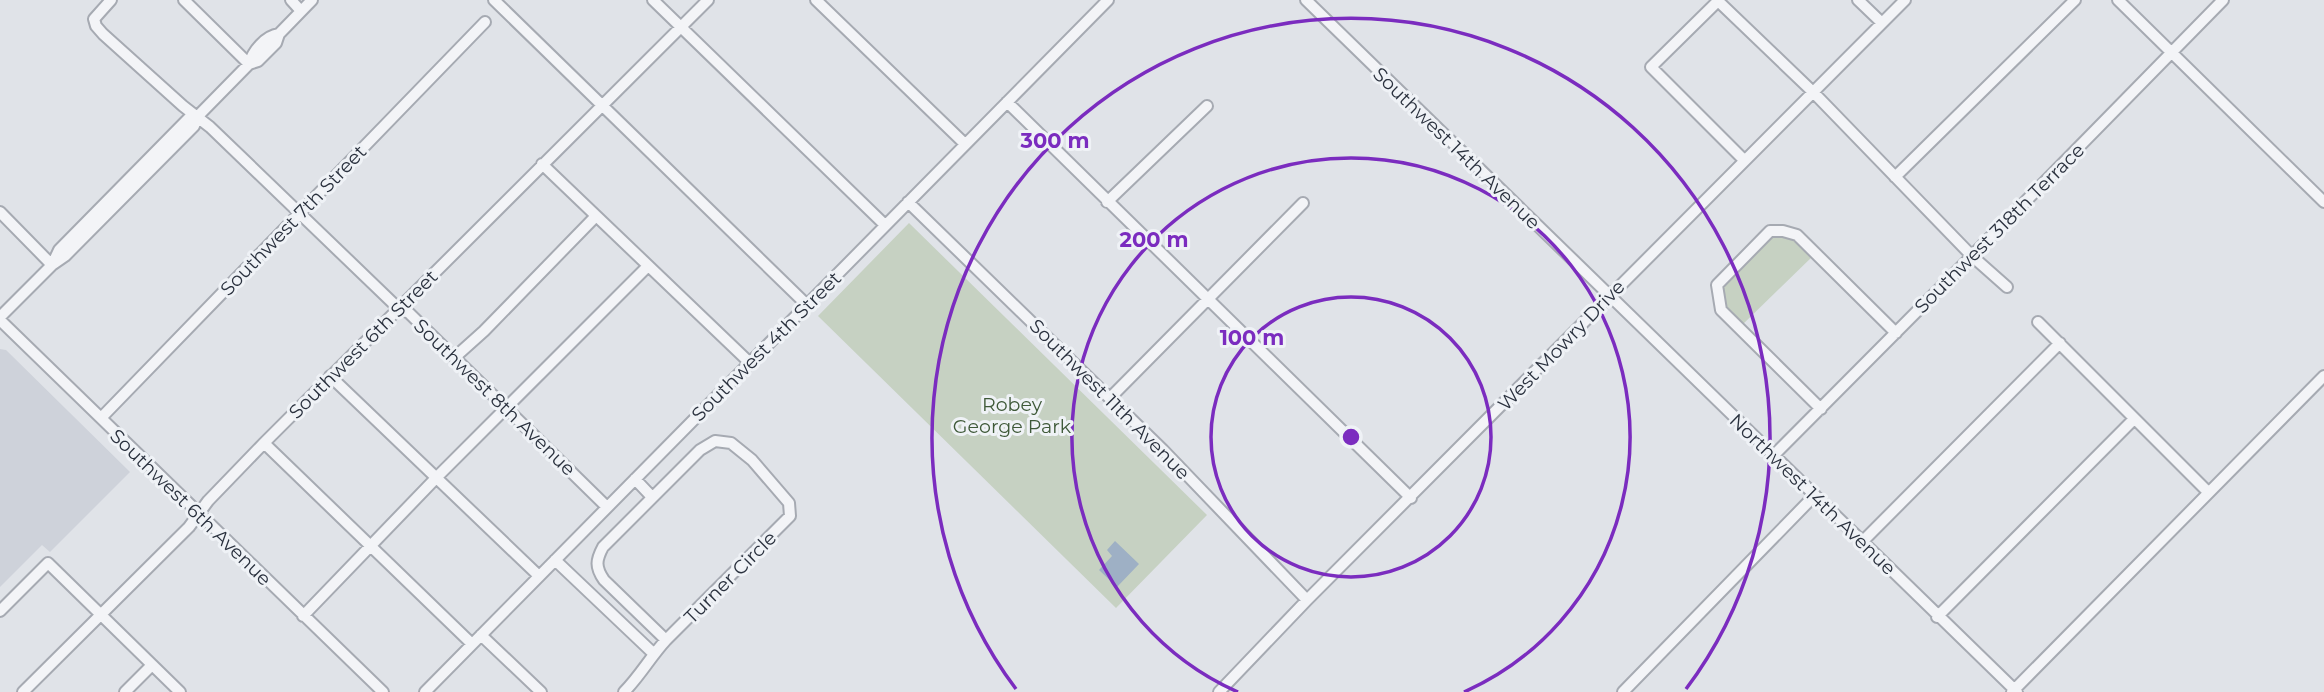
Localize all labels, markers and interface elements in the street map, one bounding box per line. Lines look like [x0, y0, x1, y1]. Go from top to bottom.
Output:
street label: Southwest 14th Avenue [1368, 63, 1545, 234]
text: 300 m [1020, 128, 1089, 153]
street label: Southwest 318th Terrace [1910, 139, 2089, 318]
street label: Southwest 7th Street [215, 140, 371, 300]
text: 200 m [1120, 227, 1188, 252]
street label: Southwest 6th Street [284, 265, 443, 424]
street label: Southwest 4th Street [687, 267, 846, 426]
street label: West Mowry Drive [1493, 275, 1630, 415]
street label: Southwest 8th Avenue [409, 314, 580, 481]
street label: Southwest 11th Avenue [1025, 314, 1195, 484]
text: 100 m [1220, 325, 1284, 350]
park label: Robey George Park [953, 393, 1072, 438]
street label: Northwest 14th Avenue [1725, 409, 1901, 580]
street label: Southwest 6th Avenue [105, 424, 276, 590]
centre of rings [1339, 425, 1363, 449]
street label: Turner Circle [679, 526, 781, 628]

